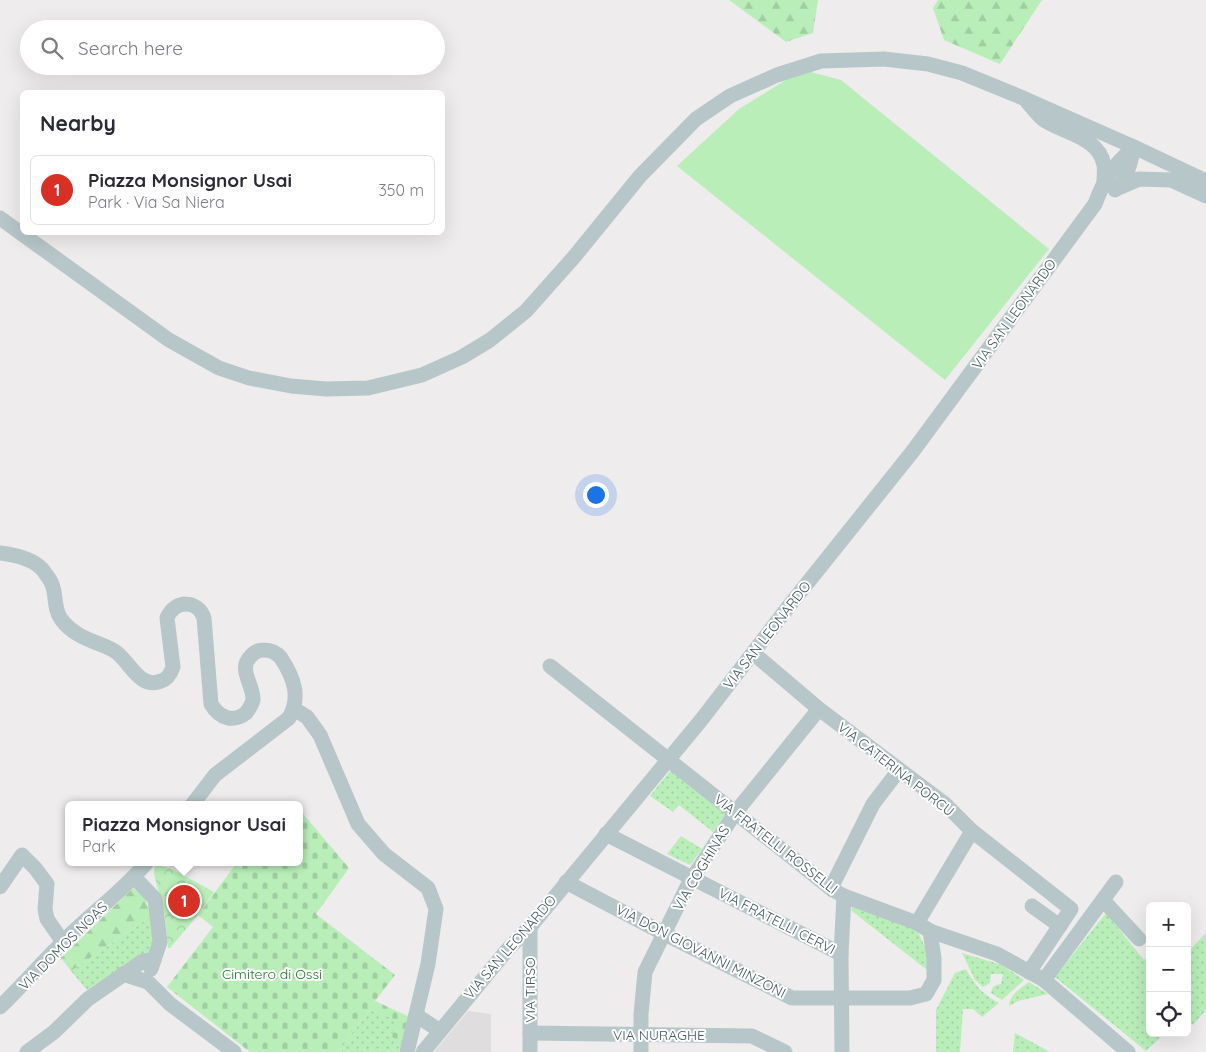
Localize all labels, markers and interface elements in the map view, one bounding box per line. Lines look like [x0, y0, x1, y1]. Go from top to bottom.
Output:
search box [20, 20, 445, 75]
icon: search [38, 34, 66, 62]
text: Search here [78, 36, 183, 60]
text: Nearby [40, 110, 116, 136]
text: Piazza Monsignor Usai [88, 168, 292, 192]
text: 1 [54, 180, 60, 200]
text: 350 m [378, 180, 424, 200]
text: Park · Via Sa Niera [88, 192, 225, 212]
street label: VIA SAN LEONARDO [968, 255, 1060, 373]
your location [583, 482, 609, 508]
street label: VIA SAN LEONARDO [719, 577, 815, 693]
street label: VIA CATERINA PORCU [834, 718, 958, 820]
street label: VIA FRATELLI ROSSELLI [711, 790, 841, 898]
popup [65, 801, 303, 866]
text: Piazza Monsignor Usai [82, 812, 286, 836]
street label: VIA COGHINAS [669, 822, 733, 914]
text: Park [82, 836, 116, 856]
pin: 1 [168, 882, 200, 920]
street label: VIA FRATELLI CERVI [715, 884, 839, 958]
street label: VIA SAN LEONARDO [460, 891, 560, 1003]
street label: VIA DOMOS NOAS [15, 898, 111, 994]
street label: VIA DON GIOVANNI MINZONI [613, 900, 789, 1002]
map controls [1146, 902, 1191, 1037]
button: + [1146, 902, 1191, 947]
button: − [1146, 947, 1191, 992]
street label: VIA TIRSO [521, 957, 539, 1023]
park label: Cimitero di Ossi [222, 965, 322, 983]
button: locate [1146, 992, 1191, 1037]
street label: VIA NURAGHE [613, 1026, 705, 1044]

